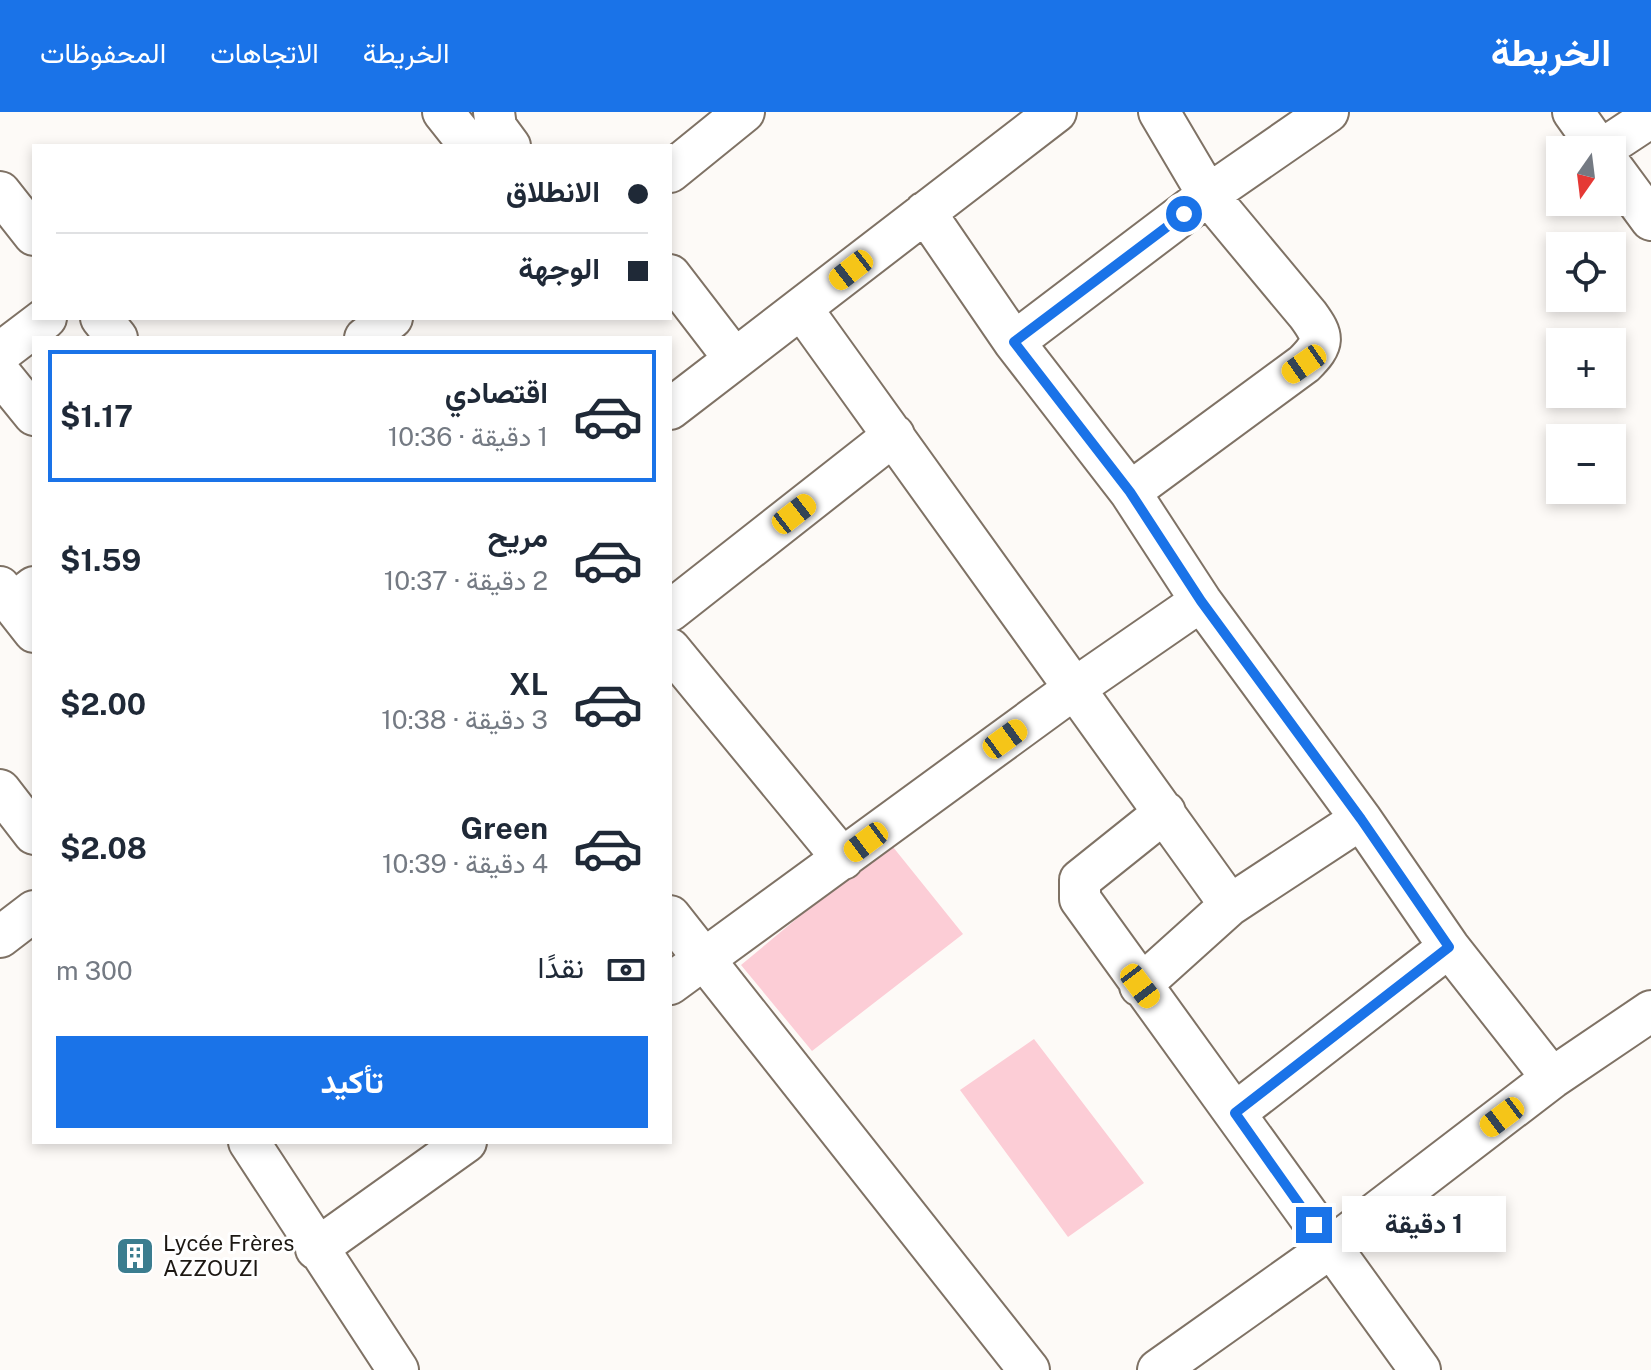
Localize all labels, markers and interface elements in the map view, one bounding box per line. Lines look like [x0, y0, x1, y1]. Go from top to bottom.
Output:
text: الخريطة [1491, 30, 1611, 75]
text: المحفوظات [40, 36, 166, 69]
text: الاتجاهات [210, 36, 319, 69]
text: الخريطة [363, 36, 449, 69]
north arrow [1546, 136, 1626, 216]
map controls [1546, 136, 1626, 504]
text: الانطلاق [506, 173, 600, 209]
route start [1166, 196, 1202, 232]
button: locate [1546, 232, 1626, 312]
car [825, 246, 877, 294]
text: الوجهة [518, 250, 600, 286]
button: + [1546, 328, 1626, 408]
car [1277, 340, 1331, 388]
text: اقتصادي [445, 374, 548, 410]
icon: car [572, 380, 644, 452]
text: $1.17 [60, 398, 133, 434]
text: 1 دقيقة · 10:36 [388, 421, 548, 452]
button: − [1546, 424, 1626, 504]
car [768, 490, 820, 538]
text: مريح [488, 518, 548, 554]
icon: car [572, 524, 644, 596]
text: $1.59 [60, 542, 141, 578]
text: 2 دقيقة · 10:37 [384, 565, 548, 596]
text: XL [509, 666, 548, 702]
icon: car [572, 668, 644, 740]
text: $2.00 [60, 686, 146, 722]
text: 3 دقيقة · 10:38 [381, 704, 548, 735]
car [979, 715, 1031, 763]
text: Green [461, 810, 548, 846]
icon: car [572, 812, 644, 884]
car [840, 818, 892, 866]
text: $2.08 [60, 830, 147, 866]
text: 4 دقيقة · 10:39 [382, 848, 548, 879]
icon: cash [604, 948, 648, 992]
text: نقدًا [538, 949, 584, 985]
text: 300 m [56, 955, 133, 986]
car [1116, 960, 1164, 1012]
button: تأكيد [56, 1036, 648, 1128]
car [1476, 1093, 1528, 1141]
callout: 1 دقيقة [1342, 1197, 1506, 1253]
route end [1296, 1207, 1332, 1243]
text: 1 دقيقة [1385, 1208, 1463, 1239]
place label: Lycée Frères AZZOUZI [163, 1230, 294, 1281]
building icon: Lycée Frères AZZOUZI [114, 1235, 156, 1277]

